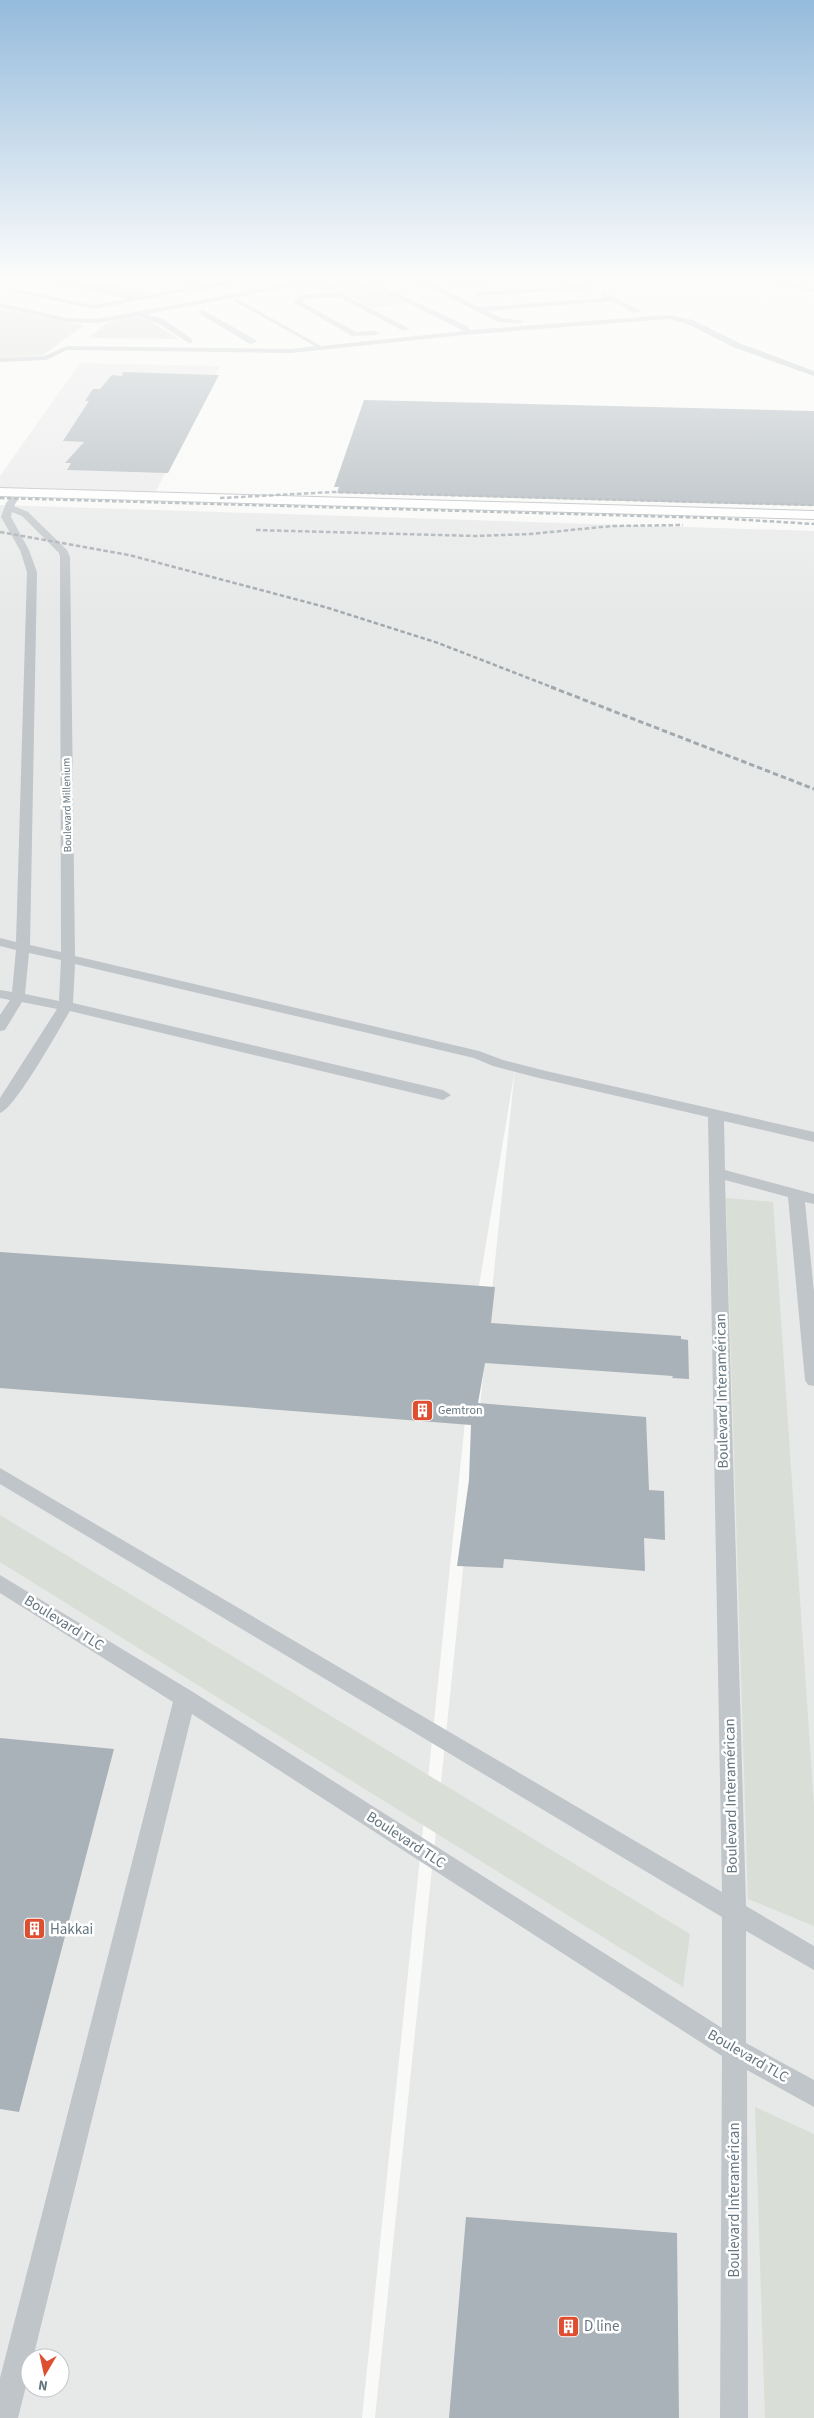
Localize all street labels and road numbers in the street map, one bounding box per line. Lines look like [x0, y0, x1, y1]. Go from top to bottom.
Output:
street label: Boulevard Millenium [59, 757, 75, 853]
street label: Boulevard Interamérican [710, 1313, 734, 1469]
street label: Boulevard TLC [20, 1590, 108, 1656]
street label: Boulevard Interamérican [719, 1718, 743, 1874]
street label: Boulevard TLC [362, 1807, 450, 1874]
street label: Boulevard TLC [704, 2024, 793, 2088]
street label: Boulevard Interamérican [724, 2122, 745, 2278]

